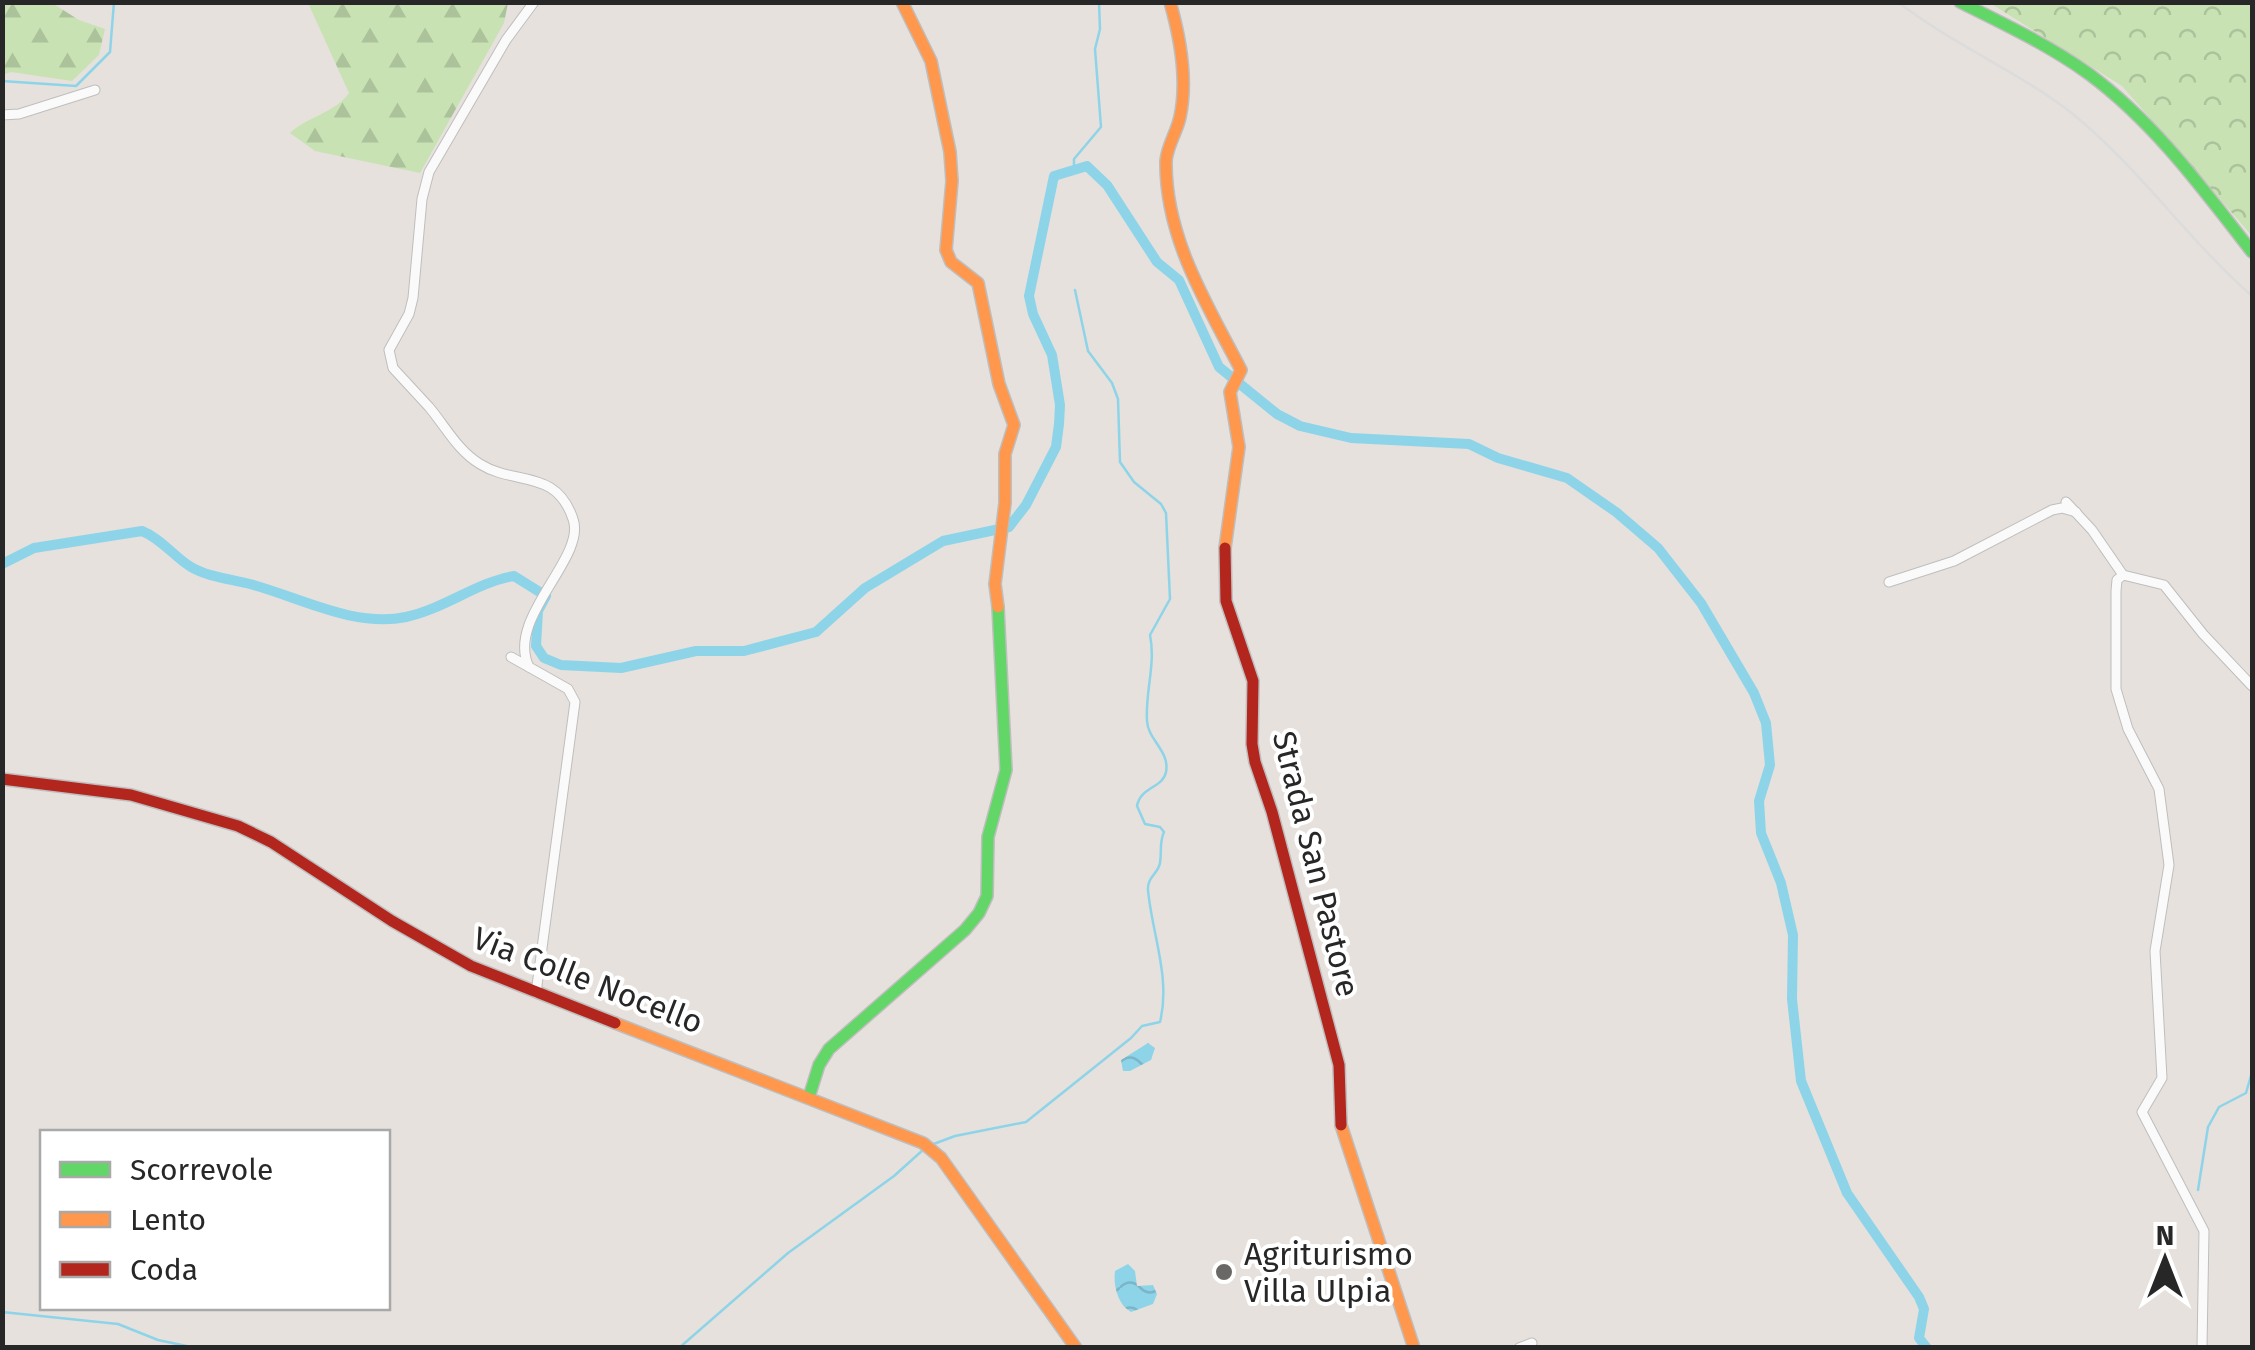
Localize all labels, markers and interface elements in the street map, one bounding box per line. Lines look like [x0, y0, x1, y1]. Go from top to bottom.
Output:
street label: Strada San Pastore [1265, 727, 1367, 1001]
street label: Via Colle Nocello [468, 919, 708, 1041]
legend [40, 1130, 390, 1310]
text: Scorrevole [130, 1152, 273, 1188]
text: Lento [130, 1202, 206, 1238]
north arrow [2115, 1210, 2215, 1310]
text: N [2156, 1219, 2174, 1252]
place label: Agriturismo Villa Ulpia [1244, 1235, 1413, 1310]
text: Coda [130, 1252, 198, 1288]
marker: Agriturismo Villa Ulpia [1213, 1261, 1235, 1283]

